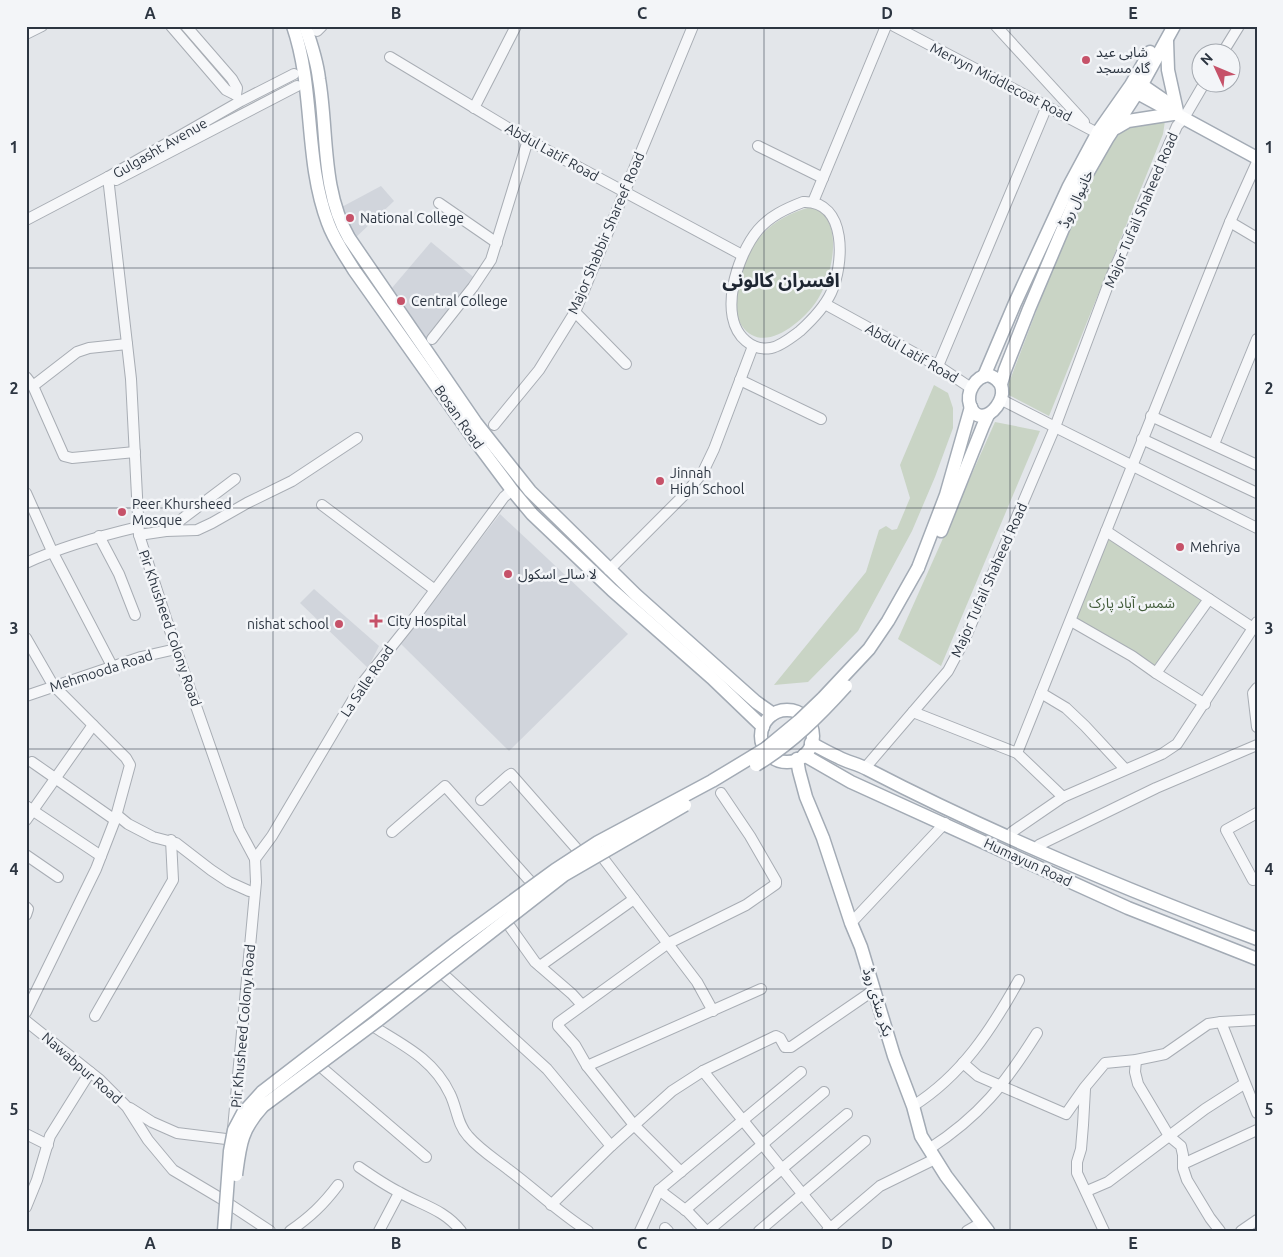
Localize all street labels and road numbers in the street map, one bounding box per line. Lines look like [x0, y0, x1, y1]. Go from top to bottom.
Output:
street label: Mervyn Middlecoat Road [928, 39, 1074, 125]
street label: Gulgasht Avenue [110, 115, 210, 181]
street label: Abdul Latif Road [502, 120, 602, 184]
street label: Major Tufail Shaheed Road [1101, 130, 1181, 290]
street label: Major Shabbir Shareef Road [565, 150, 647, 316]
street label: خانیوال روڈ [1056, 167, 1097, 231]
street label: Abdul Latif Road [863, 320, 961, 386]
street label: Bosan Road [431, 382, 487, 452]
street label: Major Tufail Shaheed Road [948, 500, 1030, 660]
street label: Pir Khusheed Colony Road [136, 548, 204, 708]
street label: La Salle Road [337, 642, 397, 720]
street label: Mehmooda Road [48, 647, 154, 695]
street label: Humayun Road [981, 835, 1075, 889]
street label: Pir Khusheed Colony Road [228, 943, 258, 1109]
street label: بکر منڈی روڈ [859, 966, 896, 1039]
street label: Nawabpur Road [39, 1029, 125, 1107]

